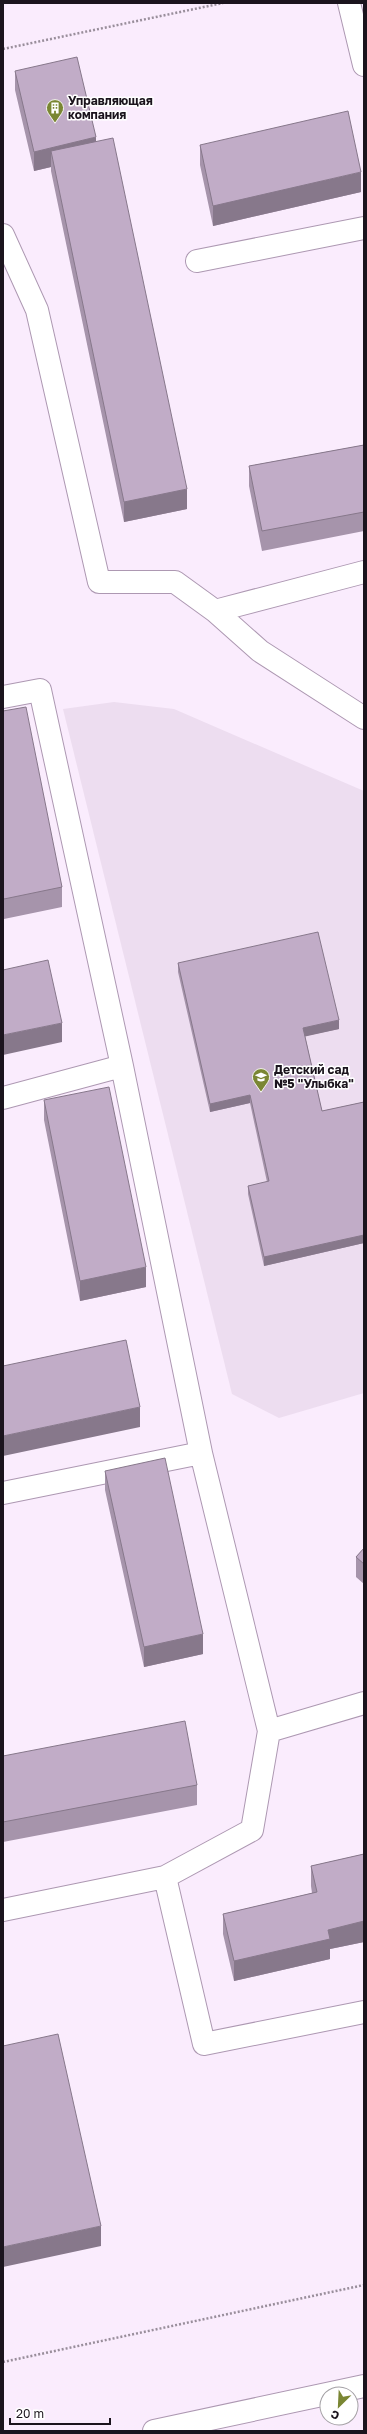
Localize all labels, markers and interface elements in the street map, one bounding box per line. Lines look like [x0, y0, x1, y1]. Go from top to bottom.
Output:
place label: Управляющая компания [68, 93, 153, 122]
building icon: Управляющая компания [45, 98, 65, 123]
place label: Детский сад №5 "Улыбка" [274, 1062, 354, 1091]
school or university icon: Детский сад №5 "Улыбка" [251, 1067, 271, 1092]
north arrow [319, 2386, 359, 2426]
scale bar [10, 2400, 110, 2426]
text: 20 m [16, 2406, 44, 2421]
text: С [328, 2408, 341, 2423]

